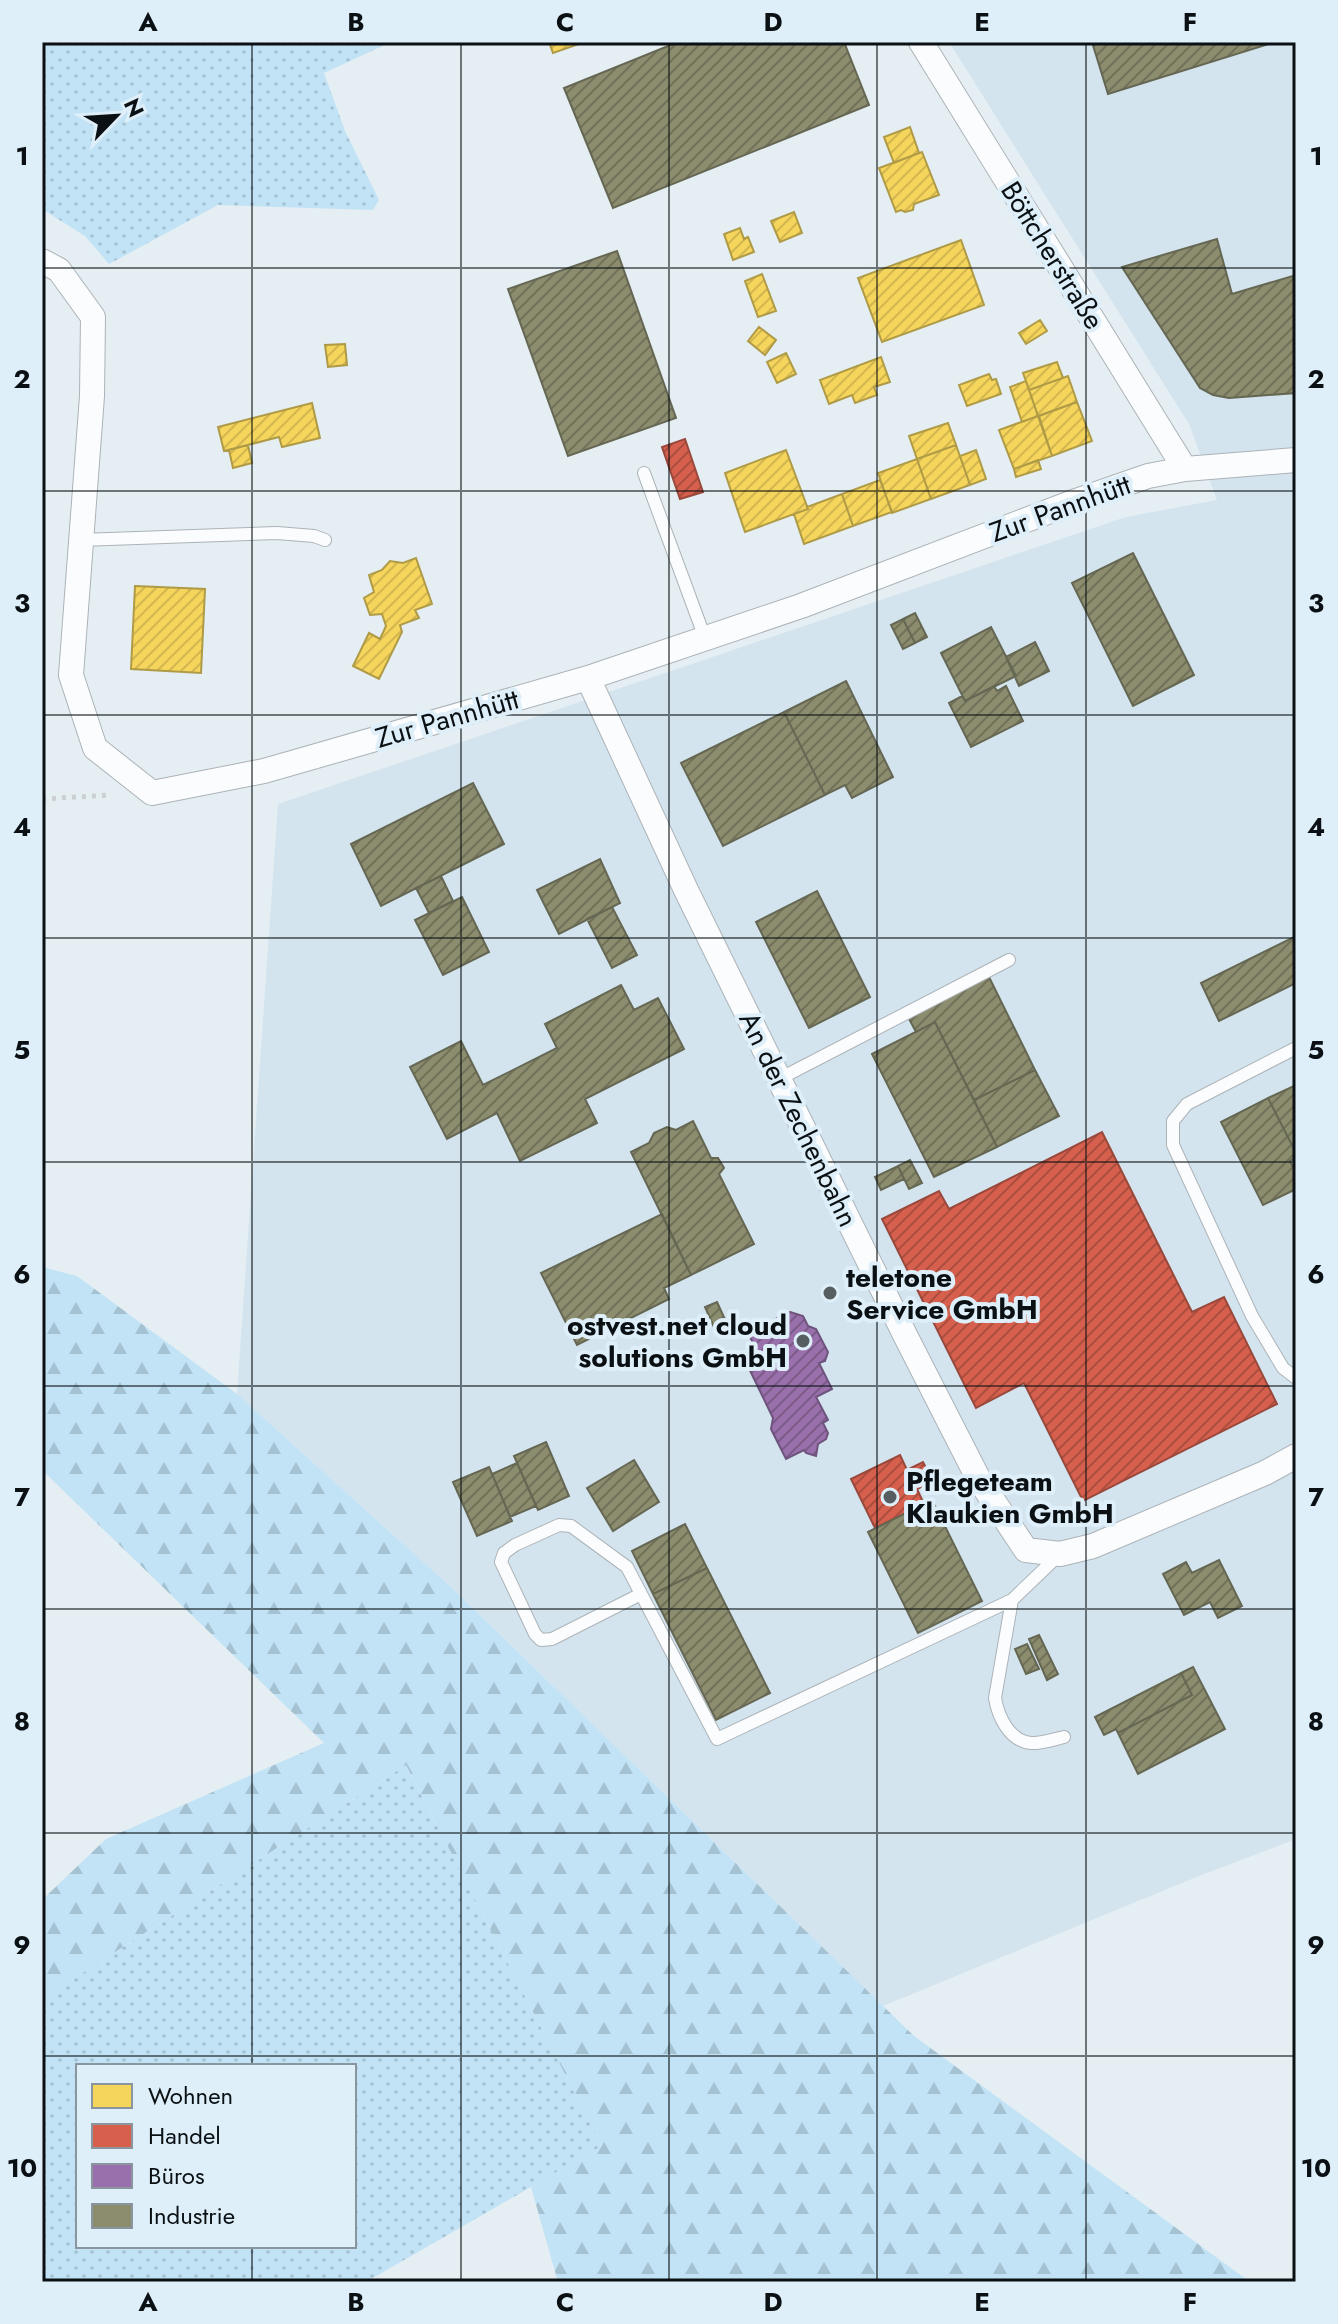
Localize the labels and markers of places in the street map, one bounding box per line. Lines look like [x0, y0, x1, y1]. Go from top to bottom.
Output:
place label: teletone Service GmbH [846, 1257, 1038, 1330]
marker: teletone Service GmbH [821, 1284, 839, 1302]
place label: ostvest.net cloud solutions GmbH [567, 1305, 787, 1378]
marker: ostvest.net cloud solutions GmbH [794, 1332, 812, 1350]
place label: Pflegeteam Klaukien GmbH [906, 1461, 1114, 1534]
marker: Pflegeteam Klaukien GmbH [881, 1488, 899, 1506]

